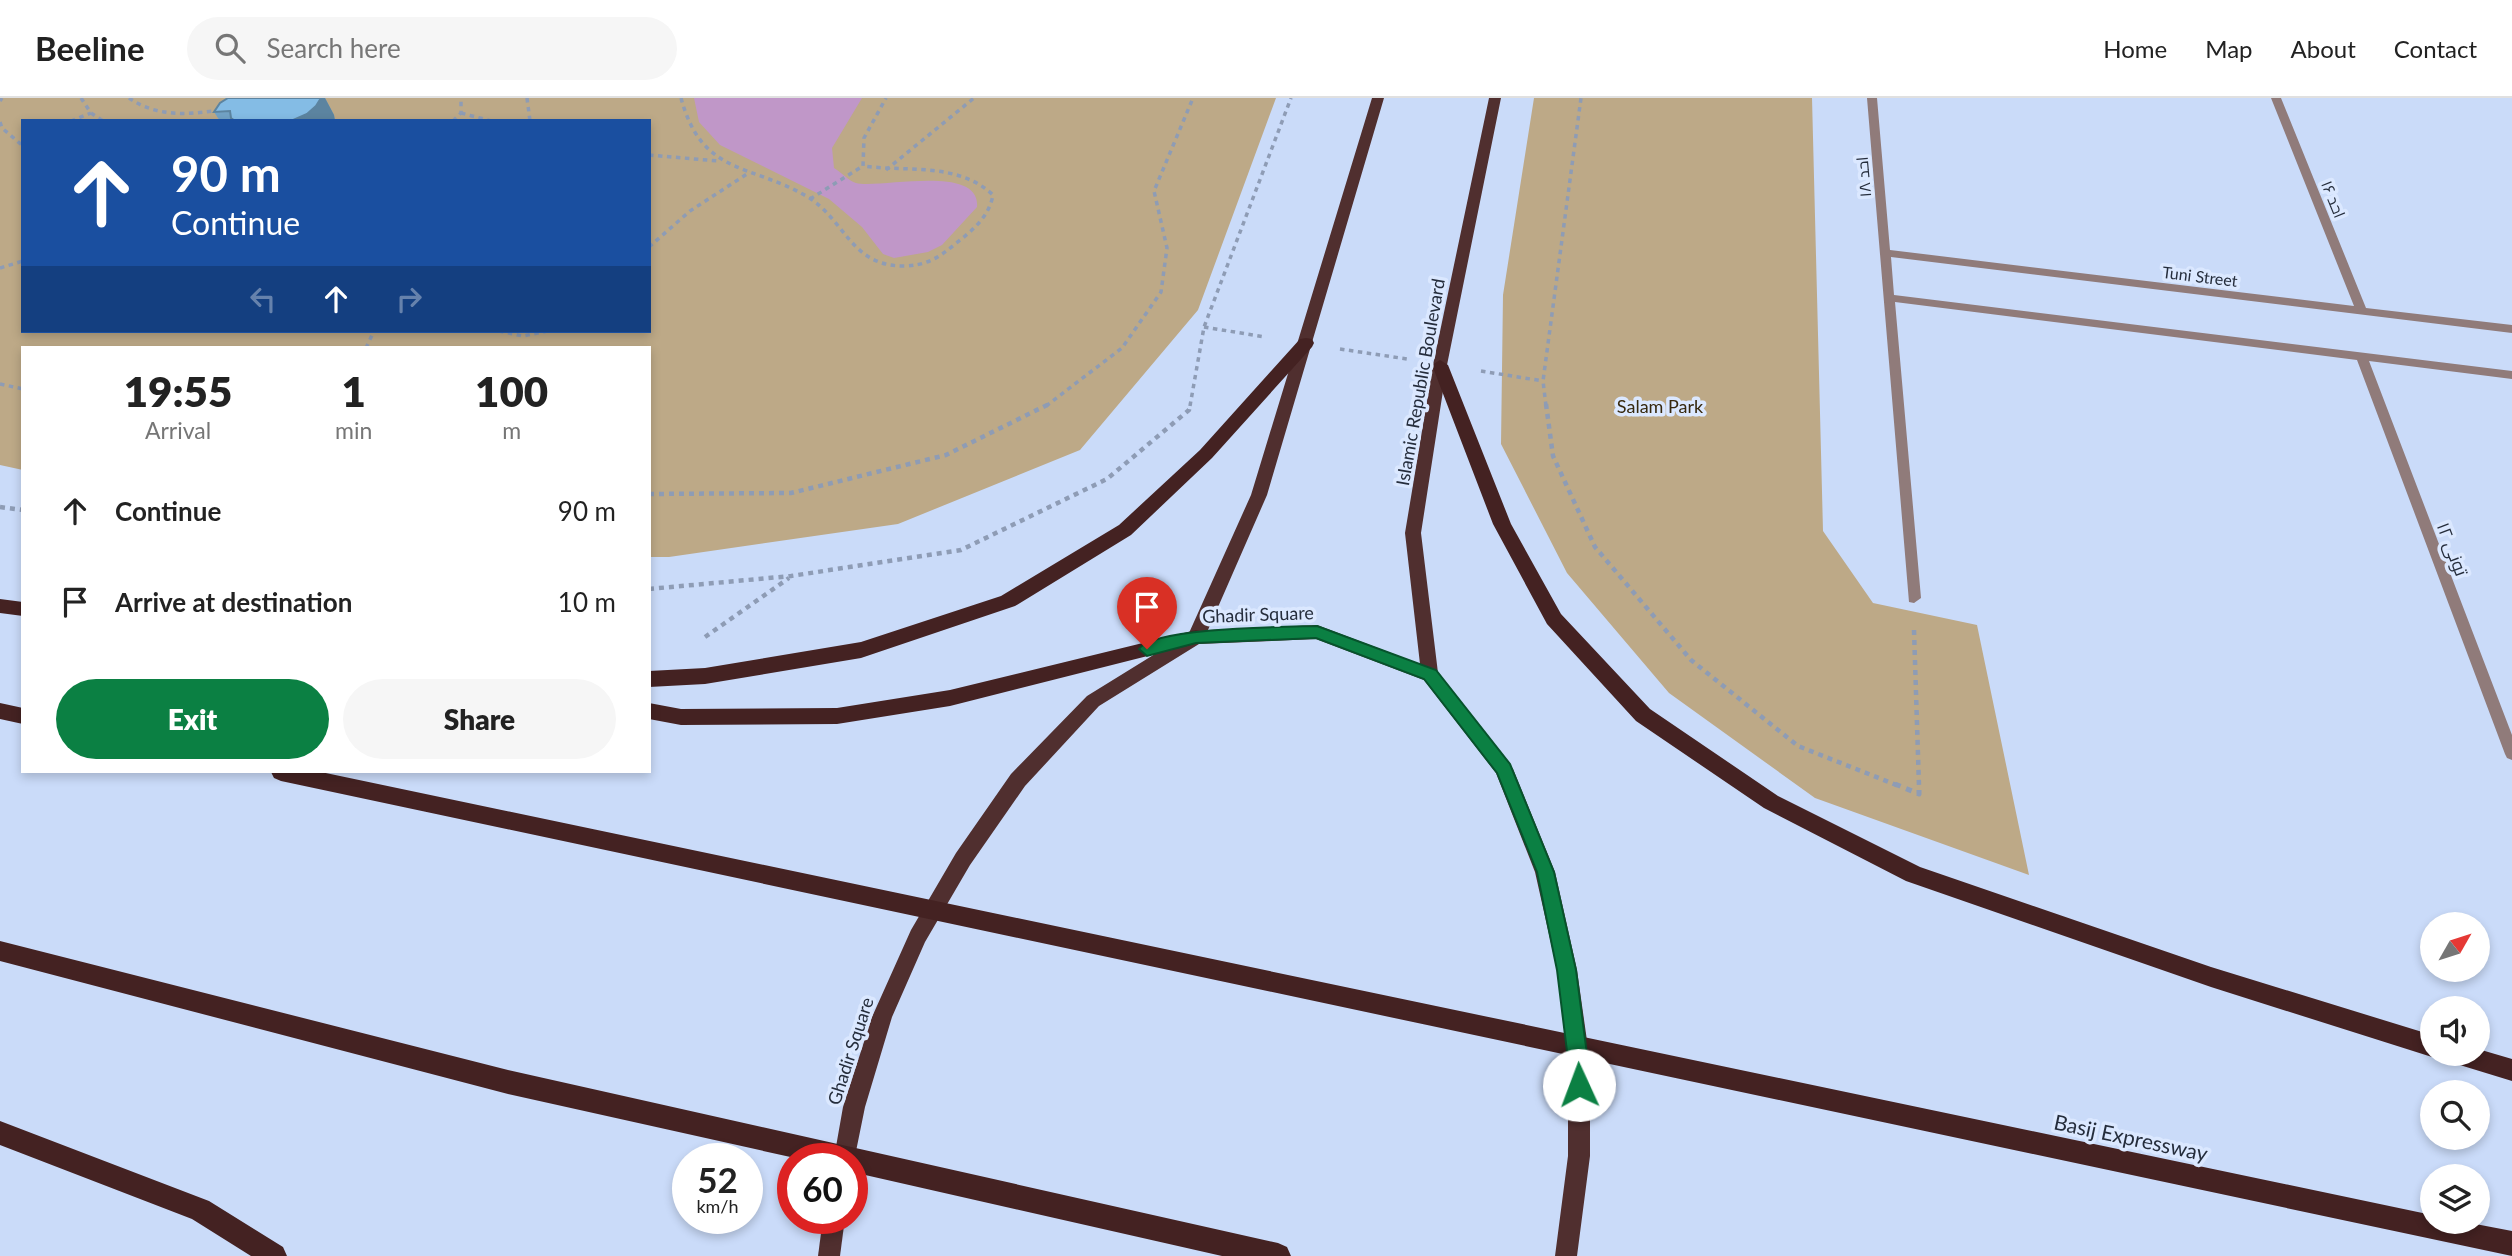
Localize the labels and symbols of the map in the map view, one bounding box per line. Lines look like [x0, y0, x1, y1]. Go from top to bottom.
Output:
street label: احد ۱۸ [1852, 156, 1874, 198]
street label: احد ۱۶ [2318, 178, 2350, 220]
street label: Tuni Street [2161, 262, 2239, 290]
street label: Islamic Republic Boulevard [1391, 277, 1449, 487]
park label: Salam Park [1617, 395, 1704, 417]
street label: تونی ۱۲ [2432, 519, 2473, 579]
pin [1117, 577, 1177, 649]
street label: Ghadir Square [1202, 601, 1314, 627]
north arrow [2420, 912, 2490, 982]
street label: Ghadir Square [822, 994, 878, 1108]
position arrow [1542, 1048, 1616, 1122]
street label: Basij Expressway [2052, 1108, 2210, 1166]
speed limit sign: 60 [777, 1143, 868, 1234]

